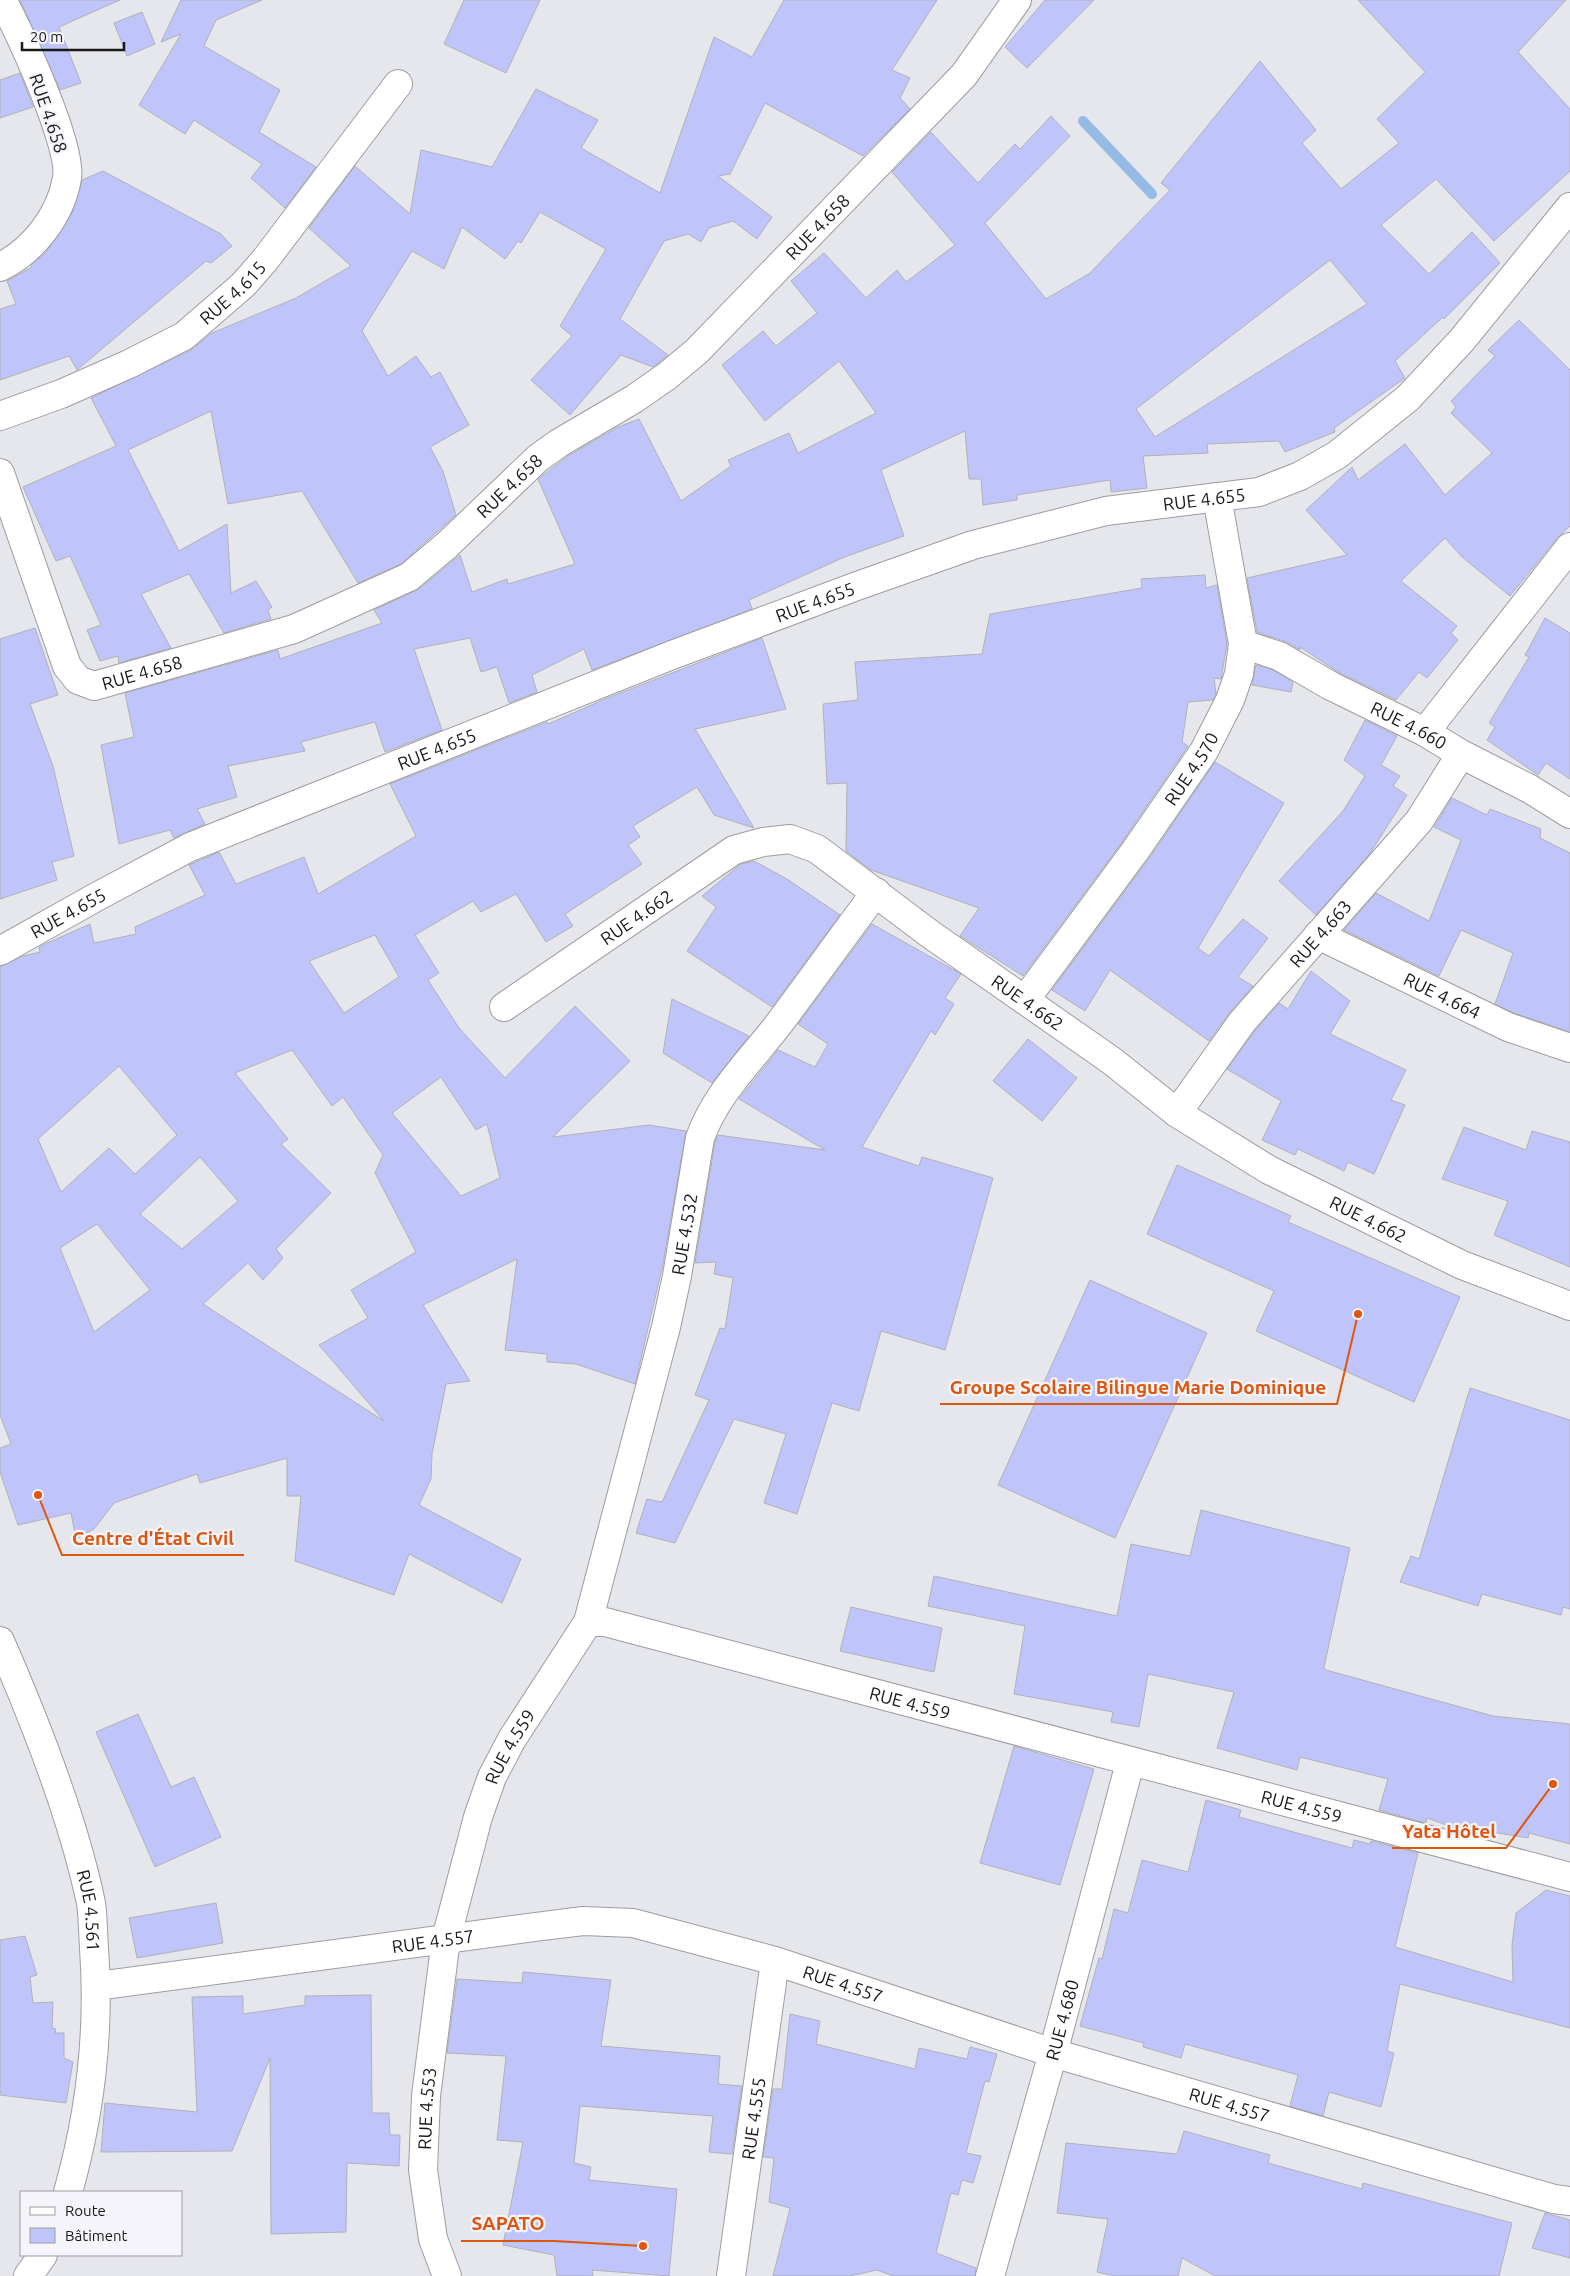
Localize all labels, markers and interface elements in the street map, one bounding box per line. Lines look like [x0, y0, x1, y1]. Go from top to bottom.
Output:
scale bar [22, 20, 125, 52]
text: 20 m [30, 28, 63, 45]
street label: RUE 4.658 [26, 71, 72, 155]
street label: RUE 4.658 [781, 190, 853, 263]
street label: RUE 4.615 [195, 257, 269, 328]
street label: RUE 4.658 [472, 450, 546, 521]
street label: RUE 4.655 [1162, 484, 1246, 514]
street label: RUE 4.655 [773, 578, 857, 626]
street label: RUE 4.658 [99, 651, 184, 693]
street label: RUE 4.660 [1368, 697, 1451, 753]
street label: RUE 4.655 [394, 724, 479, 773]
street label: RUE 4.570 [1160, 729, 1222, 809]
street label: RUE 4.655 [27, 884, 109, 942]
street label: RUE 4.662 [596, 885, 676, 948]
street label: RUE 4.663 [1285, 896, 1355, 971]
street label: RUE 4.664 [1401, 968, 1484, 1022]
street label: RUE 4.662 [988, 970, 1067, 1034]
street label: RUE 4.532 [667, 1191, 701, 1276]
street label: RUE 4.662 [1327, 1192, 1410, 1246]
callout: Groupe Scolaire Bilingue Marie Dominique [940, 1370, 1337, 1404]
text: Groupe Scolaire Bilingue Marie Dominique [950, 1376, 1326, 1398]
callout: Centre d'État Civil [62, 1521, 244, 1555]
text: Centre d'État Civil [72, 1527, 234, 1549]
street label: RUE 4.559 [867, 1682, 953, 1723]
street label: RUE 4.559 [480, 1706, 539, 1786]
street label: RUE 4.559 [1259, 1786, 1344, 1826]
callout: Yata Hôtel [1392, 1814, 1506, 1848]
text: Yata Hôtel [1402, 1820, 1496, 1842]
street label: RUE 4.561 [74, 1867, 104, 1952]
street label: RUE 4.557 [391, 1925, 475, 1956]
street label: RUE 4.557 [801, 1961, 885, 2006]
street label: RUE 4.680 [1041, 1977, 1082, 2063]
street label: RUE 4.553 [414, 2066, 440, 2150]
street label: RUE 4.555 [737, 2076, 769, 2161]
street label: RUE 4.557 [1187, 2083, 1272, 2126]
legend [20, 2191, 182, 2256]
text: Route [65, 2202, 106, 2219]
callout: SAPATO [461, 2207, 554, 2241]
text: SAPATO [472, 2212, 544, 2234]
text: Bâtiment [65, 2227, 128, 2244]

